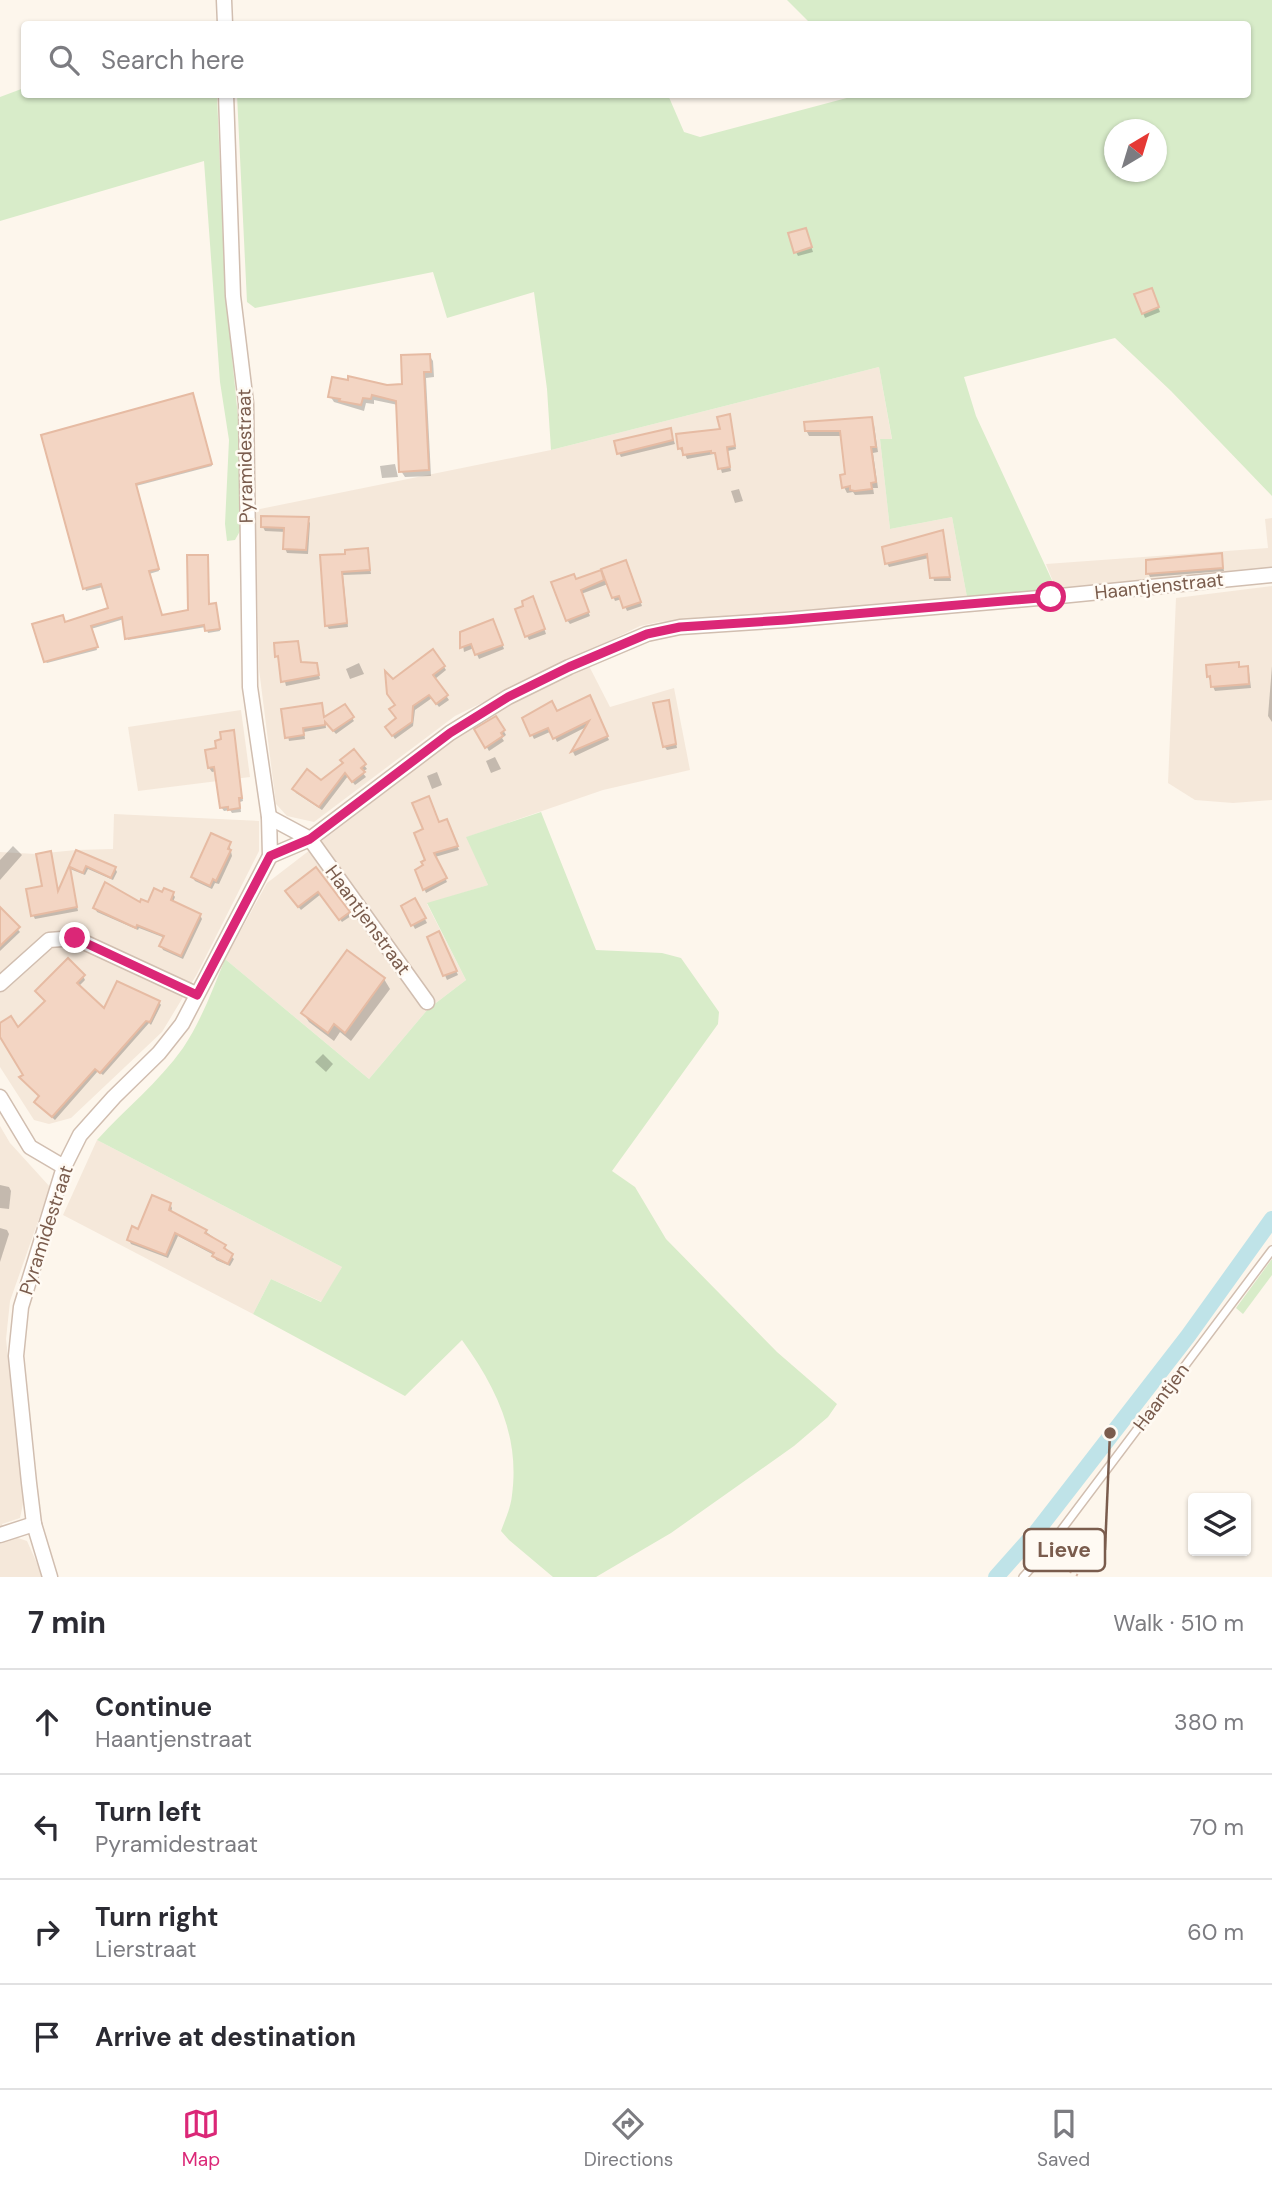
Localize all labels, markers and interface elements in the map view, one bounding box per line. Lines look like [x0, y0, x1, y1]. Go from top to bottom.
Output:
search box [21, 21, 1251, 98]
icon: search [45, 41, 83, 79]
text: Search here [101, 43, 244, 77]
north arrow [1104, 119, 1167, 182]
street label: Pyramidestraat [231, 388, 259, 524]
street label: Haantjenstraat [1093, 567, 1225, 605]
route start [1035, 581, 1066, 612]
street label: Haantjenstraat [320, 860, 416, 980]
route end [59, 922, 90, 953]
street label: Pyramidestraat [13, 1162, 79, 1298]
street label: Haantjen [1127, 1358, 1195, 1436]
map controls [1188, 1493, 1251, 1556]
button: layers [1188, 1493, 1251, 1556]
callout: Lieve [1024, 1529, 1105, 1571]
text: Lieve [1037, 1536, 1091, 1564]
text: 7 min [28, 1603, 106, 1642]
text: Walk · 510 m [1113, 1608, 1244, 1638]
text: Continue [95, 1690, 212, 1724]
icon: ahead [28, 1703, 66, 1741]
text: 380 m [1174, 1707, 1244, 1737]
text: Haantjenstraat [95, 1724, 252, 1754]
text: Turn left [95, 1795, 202, 1829]
icon: left [28, 1808, 66, 1846]
text: 70 m [1190, 1812, 1244, 1842]
text: Pyramidestraat [95, 1829, 258, 1859]
text: Turn right [95, 1900, 219, 1934]
icon: right [28, 1913, 66, 1951]
text: 60 m [1187, 1917, 1244, 1947]
text: Lierstraat [95, 1934, 197, 1964]
icon: arrive [28, 2018, 66, 2056]
text: Arrive at destination [95, 2020, 356, 2054]
tab: Map [182, 2105, 220, 2172]
tab: Directions [584, 2105, 673, 2172]
tab: Saved [1037, 2105, 1090, 2172]

